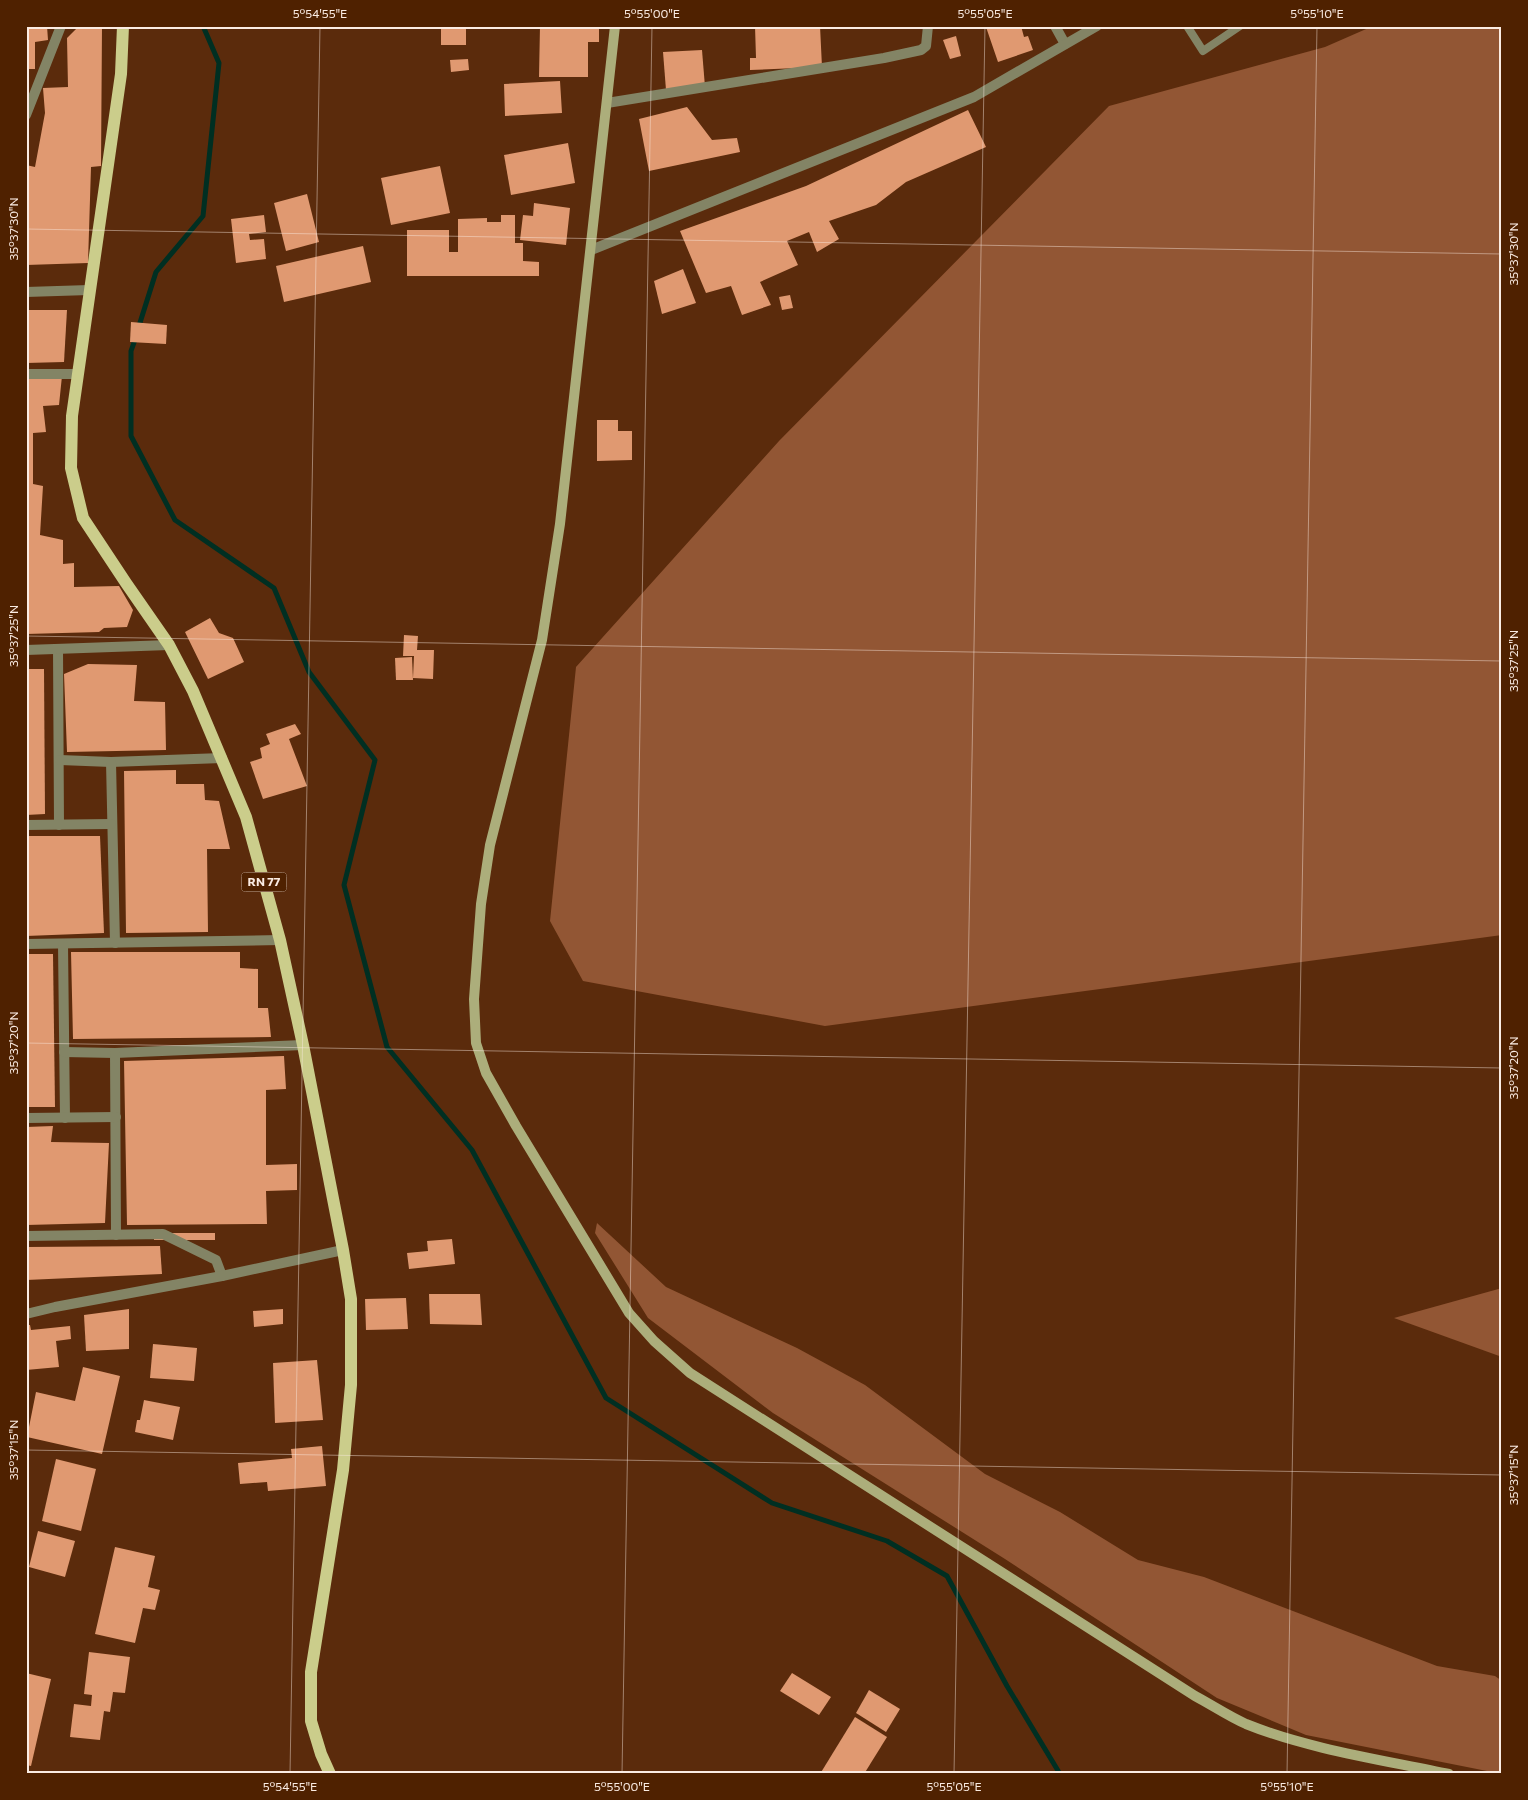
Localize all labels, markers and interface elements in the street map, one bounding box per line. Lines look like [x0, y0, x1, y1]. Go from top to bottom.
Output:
text: 5°54'55"E [293, 6, 347, 20]
text: 5°55'00"E [624, 6, 680, 20]
text: 5°55'05"E [957, 6, 1013, 20]
text: 5°55'10"E [1290, 6, 1344, 20]
text: 35°37'30"N [6, 197, 20, 261]
text: 35°37'30"N [1506, 222, 1520, 286]
text: 35°37'25"N [6, 605, 20, 667]
text: 35°37'25"N [1506, 630, 1520, 692]
road number: RN 77 [242, 872, 286, 892]
text: 35°37'20"N [6, 1012, 20, 1074]
text: 35°37'20"N [1506, 1037, 1520, 1099]
text: 35°37'15"N [6, 1420, 20, 1480]
text: 35°37'15"N [1506, 1445, 1520, 1505]
text: 5°54'55"E [263, 1779, 317, 1793]
text: 5°55'00"E [594, 1779, 650, 1793]
text: 5°55'05"E [926, 1779, 982, 1793]
text: 5°55'10"E [1260, 1779, 1314, 1793]

